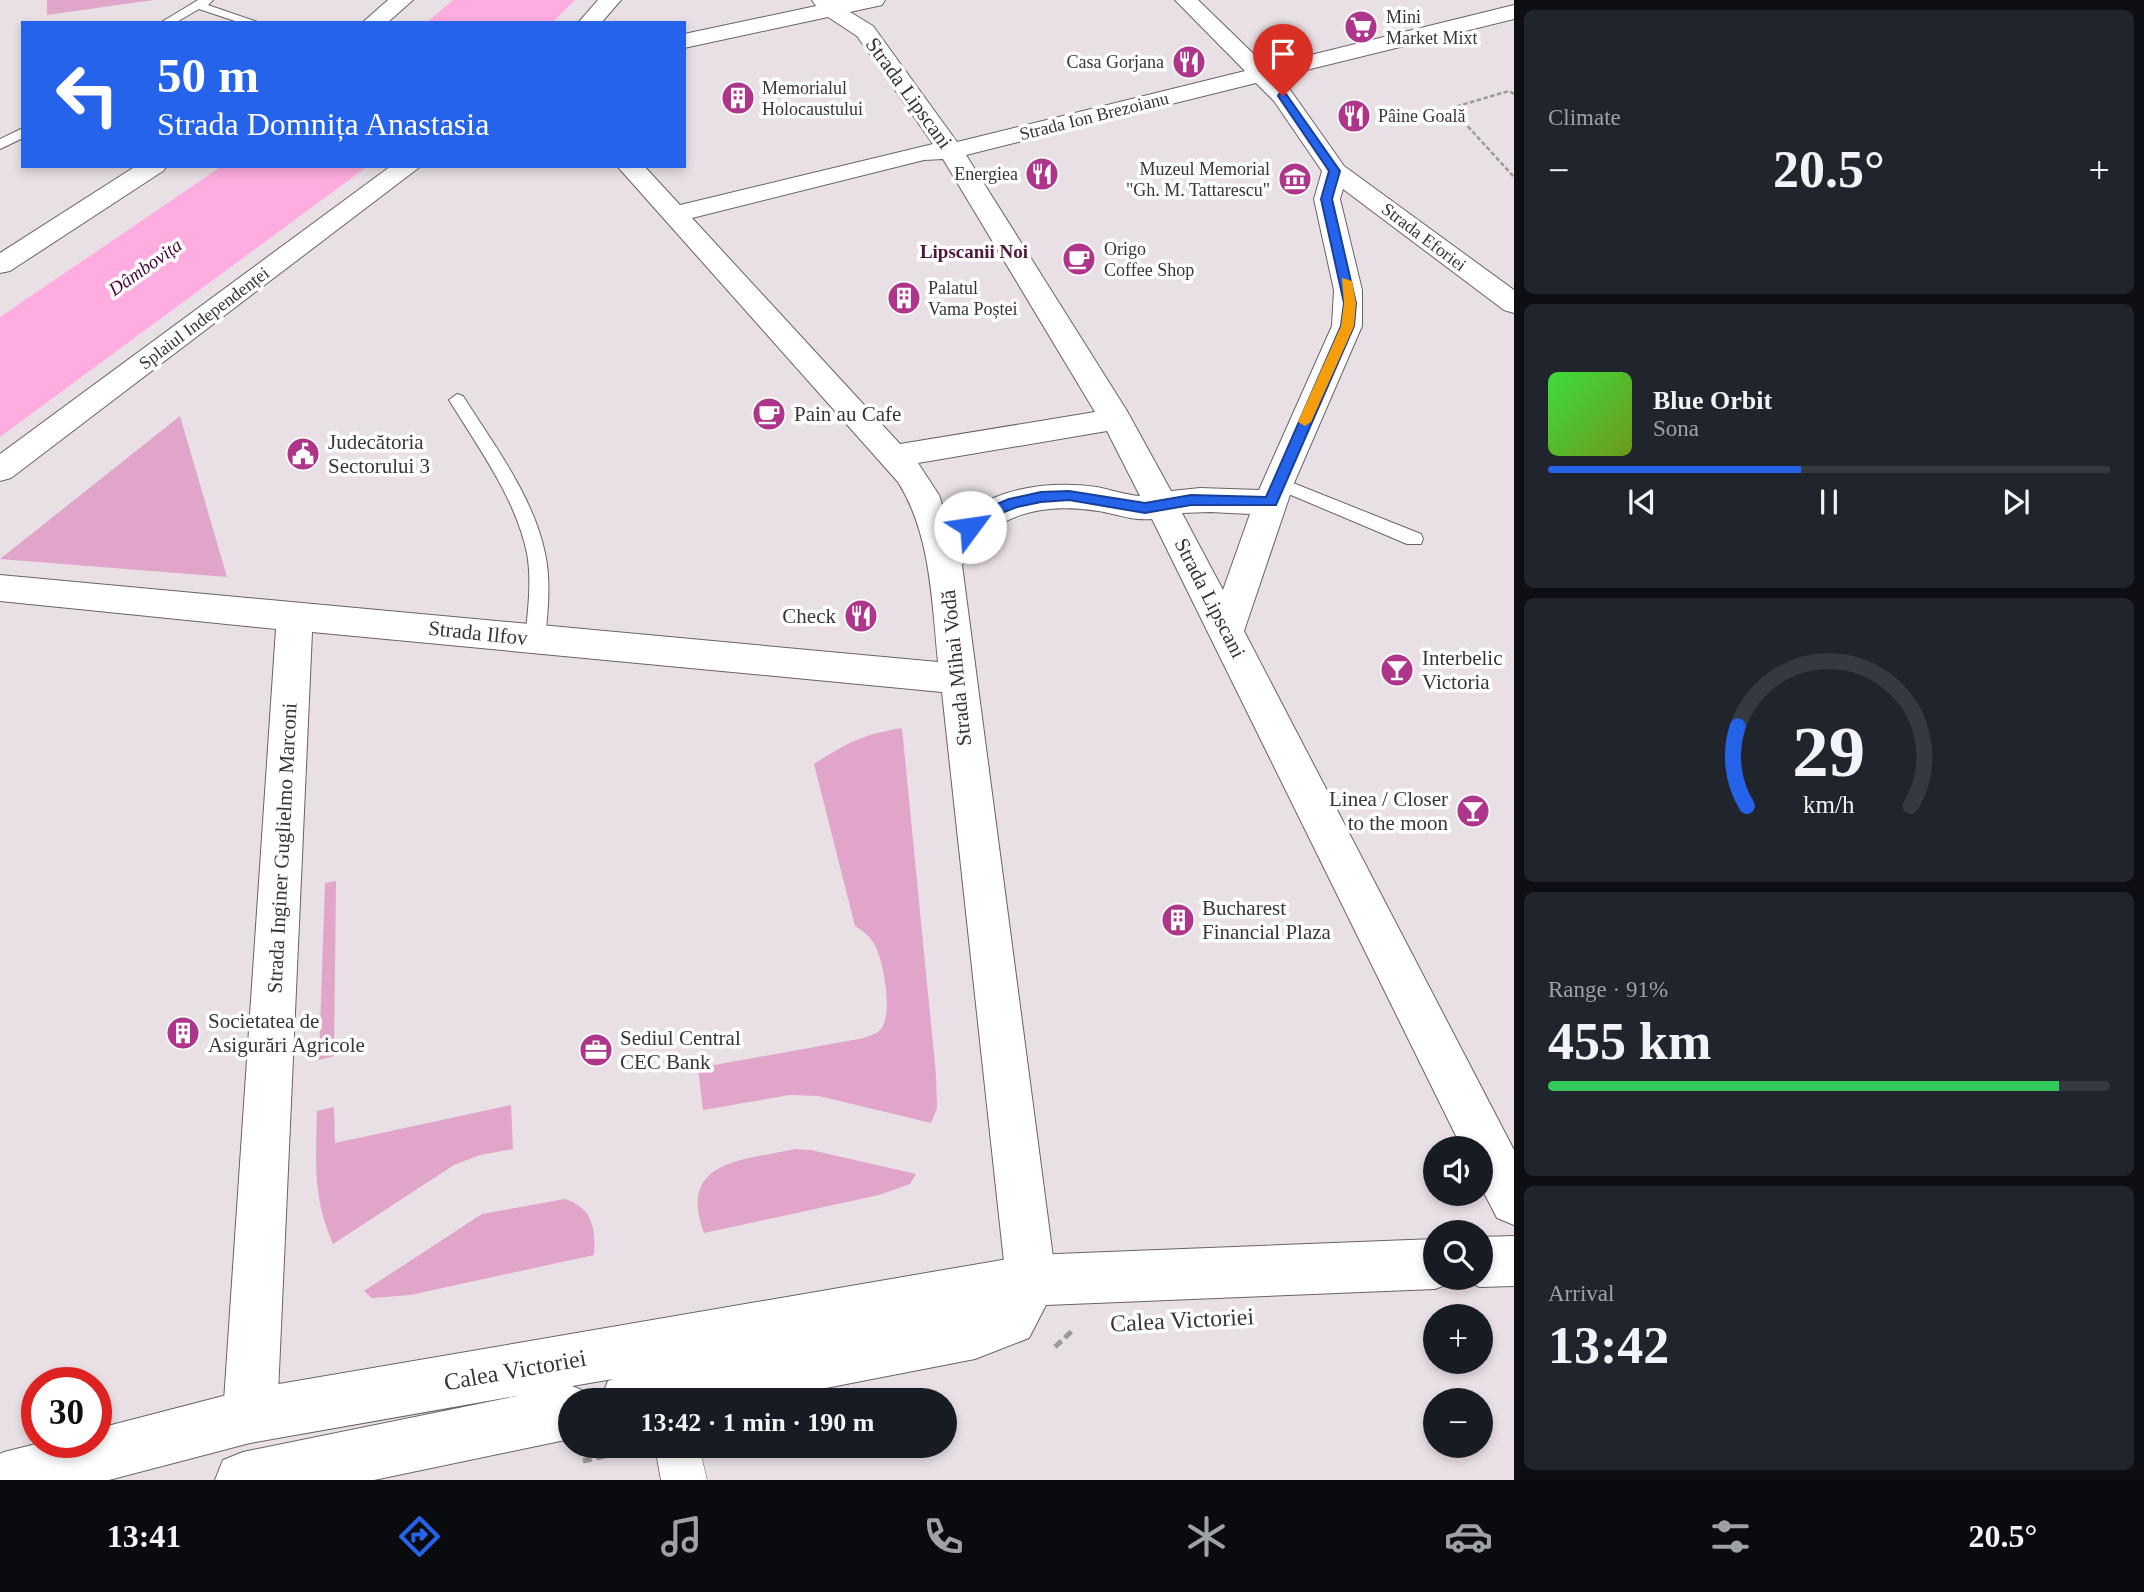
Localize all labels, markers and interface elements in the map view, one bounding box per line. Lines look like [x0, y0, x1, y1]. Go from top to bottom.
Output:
place label: Mini Market Mixt [1386, 7, 1478, 48]
supermarket icon: Mini Market Mixt [1342, 8, 1380, 46]
pin [1253, 24, 1313, 96]
street label: Strada Lipscani [861, 33, 957, 153]
icon: arrive [1264, 35, 1302, 73]
restaurant icon: Casa Gorjana [1170, 43, 1208, 81]
text: 50 m [157, 48, 259, 103]
icon: left [42, 49, 133, 140]
place label: Casa Gorjana [1067, 52, 1164, 72]
place label: Memorialul Holocaustului [762, 78, 863, 119]
building icon: Memorialul Holocaustului [719, 79, 757, 117]
street label: Strada Ion Brezoianu [1017, 88, 1171, 144]
restaurant icon: Pâine Goală [1335, 97, 1373, 135]
text: Climate [1548, 105, 1621, 130]
text: Strada Domnița Anastasia [157, 106, 489, 142]
place label: Pâine Goală [1378, 106, 1465, 126]
text: 20.5° [1773, 141, 1885, 198]
text: − [1548, 149, 1569, 191]
text: + [2089, 149, 2110, 191]
restaurant icon: Energiea [1023, 155, 1061, 193]
place label: Muzeul Memorial "Gh. M. Tattarescu" [1126, 159, 1270, 200]
museum icon: Muzeul Memorial "Gh. M. Tattarescu" [1276, 160, 1314, 198]
place label: Energiea [954, 164, 1018, 184]
street label: Strada Eforiei [1378, 199, 1470, 275]
water label: Dâmbovița [104, 234, 186, 300]
place label: Origo Coffee Shop [1104, 239, 1194, 280]
cafe icon: Origo Coffee Shop [1060, 240, 1098, 278]
district label: Lipscanii Noi [920, 241, 1028, 262]
street label: Splaiul Independenței [135, 263, 273, 373]
place label: Palatul Vama Poștei [928, 278, 1018, 319]
building icon: Palatul Vama Poștei [885, 279, 923, 317]
text: Blue Orbit [1653, 386, 1772, 415]
cafe icon: Pain au Cafe [750, 395, 788, 433]
place label: Pain au Cafe [794, 402, 901, 426]
text: Sona [1653, 416, 1699, 441]
place label: Judecătoria Sectorului 3 [328, 430, 430, 478]
public building icon: Judecătoria Sectorului 3 [284, 435, 322, 473]
icon: previous [1623, 483, 1661, 521]
icon: pause [1810, 483, 1848, 521]
icon: next [1997, 483, 2035, 521]
position arrow [933, 490, 1007, 564]
street label: Strada Lipscani [1170, 534, 1251, 662]
street label: Strada Mihai Vodă [936, 588, 976, 747]
restaurant icon: Check [842, 597, 880, 635]
place label: Check [782, 604, 836, 628]
street label: Strada Ilfov [427, 616, 529, 650]
place label: Interbelic Victoria [1422, 646, 1502, 694]
bar icon: Interbelic Victoria [1378, 651, 1416, 689]
street label: Strada Inginer Guglielmo Marconi [262, 702, 302, 994]
text: 29 [1793, 711, 1865, 792]
place label: Linea / Closer to the moon [1329, 787, 1448, 835]
text: km/h [1803, 791, 1855, 818]
bar icon: Linea / Closer to the moon [1454, 792, 1492, 830]
place label: Bucharest Financial Plaza [1202, 896, 1332, 944]
building icon: Bucharest Financial Plaza [1159, 901, 1197, 939]
text: Range · 91% [1548, 977, 1668, 1002]
place label: Societatea de Asigurări Agricole [208, 1009, 365, 1057]
text: 455 km [1548, 1013, 1711, 1070]
building icon: Societatea de Asigurări Agricole [164, 1014, 202, 1052]
place label: Sediul Central CEC Bank [620, 1026, 741, 1074]
office icon: Sediul Central CEC Bank [577, 1031, 615, 1069]
map controls [1423, 1136, 1493, 1458]
button: sound [1423, 1136, 1493, 1206]
button: search [1423, 1220, 1493, 1290]
text: Arrival [1548, 1281, 1614, 1306]
street label: Calea Victoriei [1109, 1303, 1255, 1337]
button: + [1423, 1304, 1493, 1374]
text: 13:42 [1548, 1317, 1669, 1374]
street label: Calea Victoriei [442, 1345, 589, 1395]
speed limit sign: 30 [21, 1367, 112, 1458]
button: − [1423, 1388, 1493, 1458]
text: 13:42 · 1 min · 190 m [641, 1408, 875, 1437]
icon: directions [395, 1512, 444, 1561]
icon: music [657, 1512, 706, 1561]
icon: phone [919, 1512, 968, 1561]
icon: climate [1182, 1512, 1231, 1561]
icon: car [1444, 1512, 1493, 1561]
icon: filters [1706, 1512, 1755, 1561]
text: 13:41 [107, 1518, 181, 1554]
text: 20.5° [1969, 1518, 2037, 1554]

